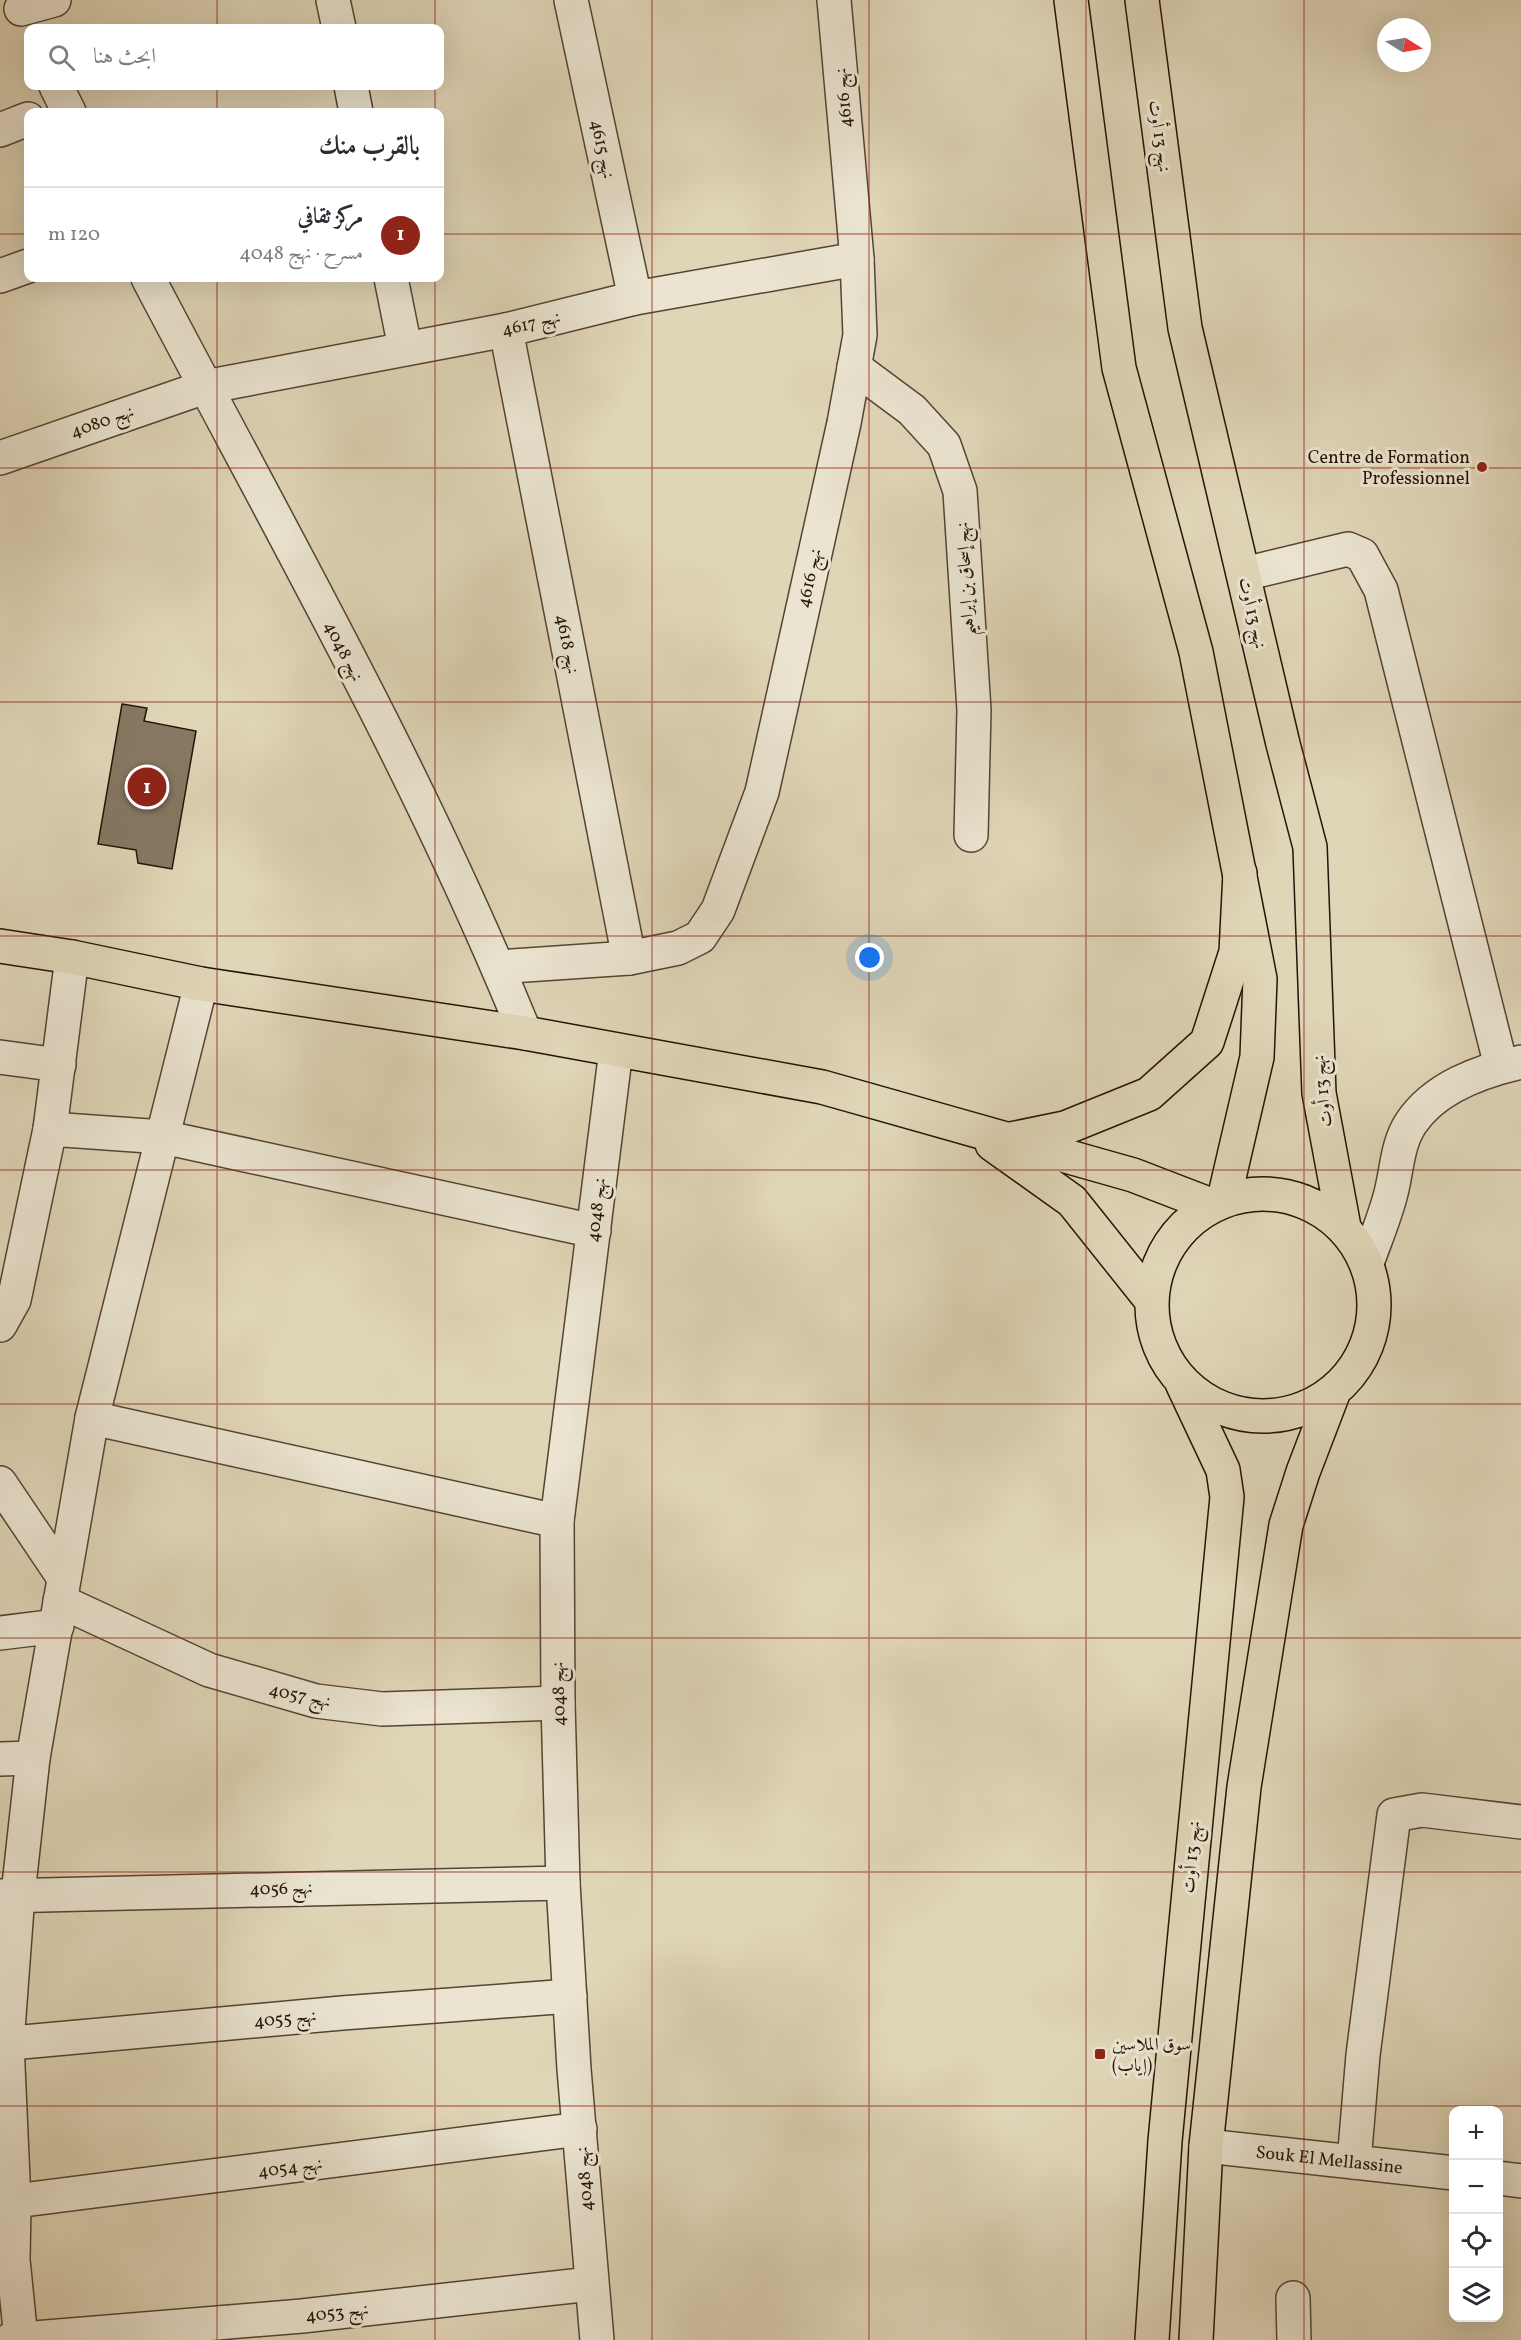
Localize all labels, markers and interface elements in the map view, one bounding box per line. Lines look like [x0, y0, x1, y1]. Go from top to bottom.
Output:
north arrow [1377, 18, 1431, 72]
search box [24, 24, 444, 90]
icon: search [45, 41, 78, 74]
text: ابحث هنا [93, 42, 156, 73]
street label: نهج 4616 [829, 66, 862, 129]
street label: نهج 13 أوت [1139, 98, 1178, 174]
street label: نهج 4615 [581, 117, 620, 182]
text: بالقرب منك [319, 129, 420, 165]
text: مركز ثقافي [297, 202, 363, 233]
text: 120 m [48, 221, 100, 249]
text: 1 [396, 221, 405, 249]
text: مسرح · نهج 4048 [239, 240, 363, 268]
street label: نهج 4617 [499, 306, 564, 345]
street label: نهج 4080 [67, 400, 138, 447]
place label: Centre de Formation Professionnel [1308, 446, 1470, 492]
marker: Centre de Formation Professionnel [1475, 460, 1489, 474]
street label: نهج إسحاق بن إبراهيم [951, 521, 986, 637]
street label: نهج 4616 [791, 546, 831, 611]
street label: نهج 13 أوت [1229, 575, 1274, 652]
street label: نهج 4618 [547, 612, 585, 677]
street label: نهج 4048 [315, 617, 369, 687]
pin: 1 [128, 764, 166, 810]
your location [855, 943, 884, 972]
street label: نهج 13 أوت [1305, 1053, 1342, 1128]
street label: نهج 4048 [581, 1176, 616, 1244]
street label: نهج 4048 [546, 1661, 575, 1727]
street label: نهج 4057 [266, 1678, 333, 1717]
street label: نهج 13 أوت [1175, 1820, 1210, 1895]
street label: نهج 4056 [249, 1876, 313, 1905]
street label: نهج 4055 [253, 2004, 318, 2037]
place label: سوق الملاسين (إياب) [1112, 2033, 1191, 2079]
marker: سوق الملاسين (إياب) [1093, 2047, 1107, 2061]
map controls [1449, 2106, 1503, 2322]
button: + [1449, 2106, 1503, 2160]
street label: Souk El Mellassine [1254, 2140, 1404, 2181]
street label: نهج 4048 [571, 2145, 602, 2212]
street label: نهج 4054 [256, 2152, 324, 2187]
button: − [1449, 2160, 1503, 2214]
button: locate [1449, 2214, 1503, 2268]
button: layers [1449, 2268, 1503, 2322]
street label: نهج 4053 [304, 2298, 370, 2331]

